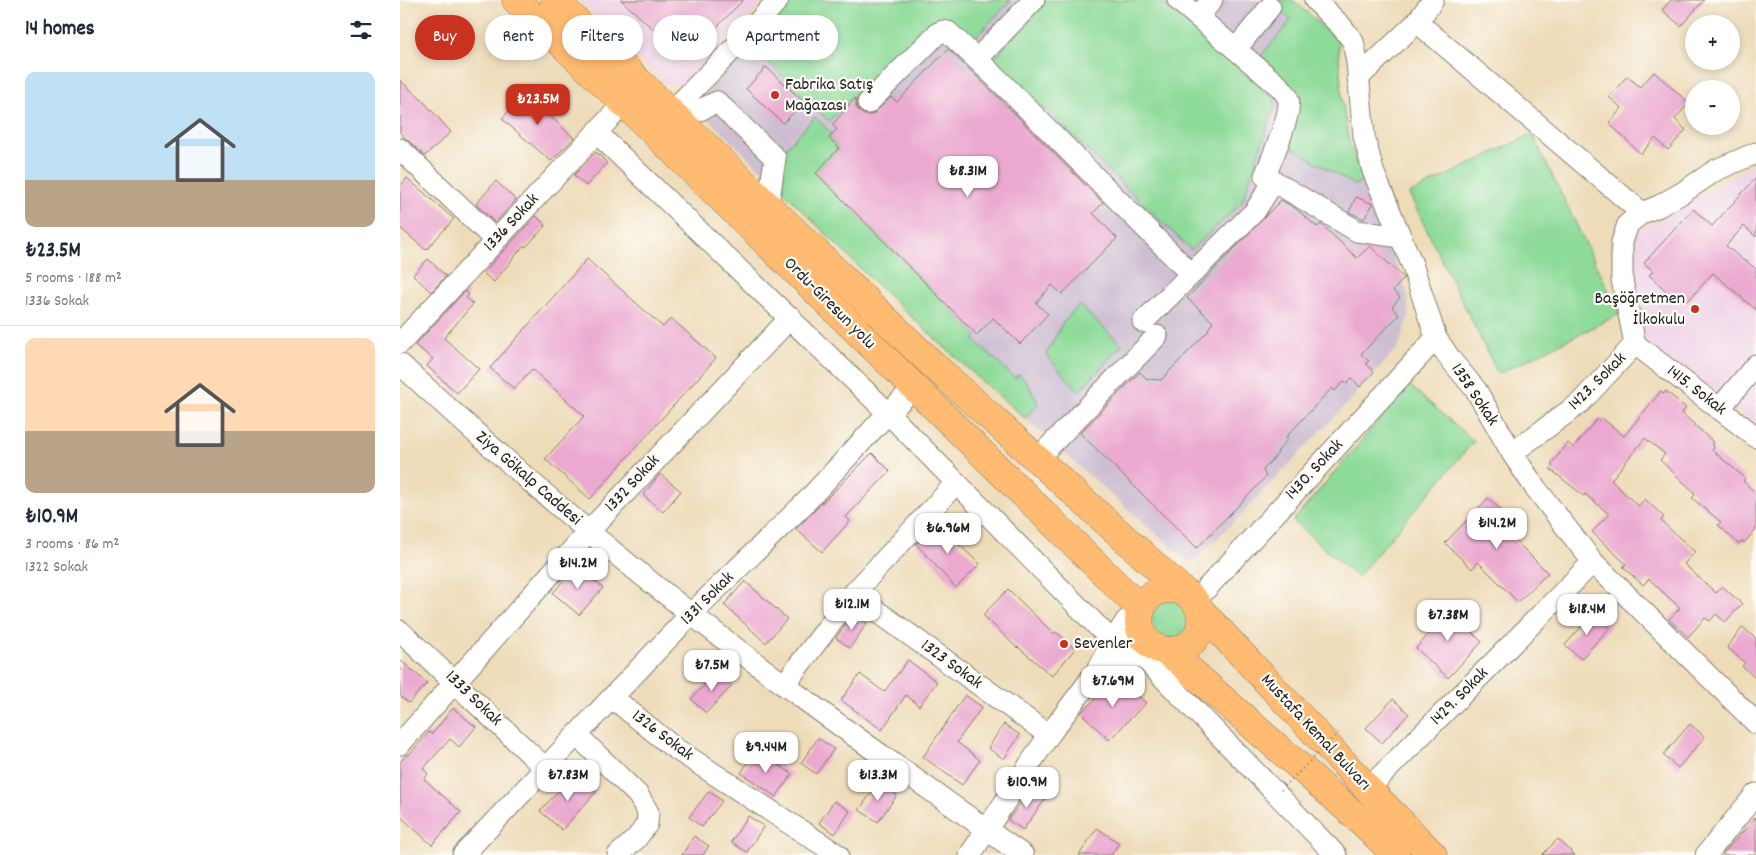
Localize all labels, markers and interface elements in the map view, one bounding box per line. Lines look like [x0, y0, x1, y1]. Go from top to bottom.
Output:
text: 14 homes [25, 15, 95, 45]
chip: Buy [415, 15, 475, 60]
chip: Rent [485, 15, 552, 60]
chip: Filters [562, 15, 643, 60]
chip: New [653, 15, 717, 60]
chip: Apartment [727, 15, 838, 60]
map controls [1685, 15, 1740, 135]
button: + [1685, 15, 1740, 70]
icon: filters [347, 16, 375, 44]
place label: Fabrika Satış Mağazası [785, 73, 874, 119]
button: − [1685, 80, 1740, 135]
pin: ₺23.5M [497, 84, 579, 126]
text: ₺23.5M [517, 88, 559, 111]
marker: Fabrika Satış Mağazası [769, 89, 781, 101]
icon: home [155, 105, 245, 195]
pin: ₺8.31M [927, 156, 1009, 198]
text: ₺8.31M [949, 160, 987, 183]
street label: 1336 Sokak [478, 188, 546, 258]
text: ₺23.5M [25, 237, 81, 267]
street label: Ordu-Giresun yolu [777, 252, 881, 356]
text: 5 rooms · 188 m² [25, 267, 122, 290]
place label: Başöğretmen İlkokulu [1595, 287, 1685, 333]
text: 1336 Sokak [25, 290, 89, 313]
marker: Başöğretmen İlkokulu [1689, 303, 1701, 315]
street label: 1423. Sokak [1563, 347, 1633, 417]
street label: 1358 Sokak [1444, 359, 1504, 431]
street label: 1415. Sokak [1661, 360, 1731, 422]
icon: home [155, 370, 245, 460]
street label: Ziya Gökalp Caddesi [469, 426, 587, 532]
street label: 1430. Sokak [1280, 434, 1350, 506]
street label: 1332 Sokak [600, 449, 666, 519]
text: ₺10.9M [25, 503, 78, 533]
pin: ₺14.2M [1456, 508, 1538, 550]
pin: ₺6.96M [907, 512, 989, 555]
text: ₺14.2M [1478, 512, 1516, 535]
text: ₺6.96M [926, 517, 970, 540]
text: 3 rooms · 86 m² [25, 533, 119, 556]
pin: ₺14.2M [537, 548, 619, 590]
text: ₺14.2M [559, 552, 597, 575]
text: 1322 Sokak [25, 556, 88, 579]
street label: 1331 Sokak [675, 566, 741, 632]
pin: ₺12.1M [811, 588, 893, 631]
text: ₺12.1M [835, 593, 869, 616]
pin: ₺18.4M [1546, 594, 1628, 636]
text: ₺18.4M [1568, 598, 1606, 621]
pin: ₺7.38M [1407, 600, 1489, 642]
text: ₺7.38M [1428, 604, 1468, 627]
place label: Sevenler [1074, 632, 1133, 657]
street label: 1323 Sokak [915, 634, 987, 696]
marker: Sevenler [1058, 638, 1070, 650]
pin: ₺7.5M [677, 650, 747, 692]
text: ₺7.5M [695, 654, 729, 677]
street label: 1429. Sokak [1425, 662, 1495, 732]
street label: 1333 Sokak [439, 665, 507, 733]
pin: ₺7.69M [1072, 666, 1154, 708]
street label: Mustafa Kemal Bulvarı [1254, 669, 1376, 797]
text: ₺7.69M [1092, 670, 1134, 693]
street label: 1326 Sokak [626, 704, 698, 768]
pin: ₺9.44M [725, 732, 807, 774]
text: ₺9.44M [745, 736, 787, 759]
pin: ₺7.83M [527, 760, 609, 802]
pin: ₺13.3M [837, 760, 919, 802]
text: ₺7.83M [548, 764, 588, 787]
text: ₺13.3M [859, 764, 897, 787]
pin: ₺10.9M [986, 766, 1068, 809]
text: ₺10.9M [1007, 771, 1047, 794]

